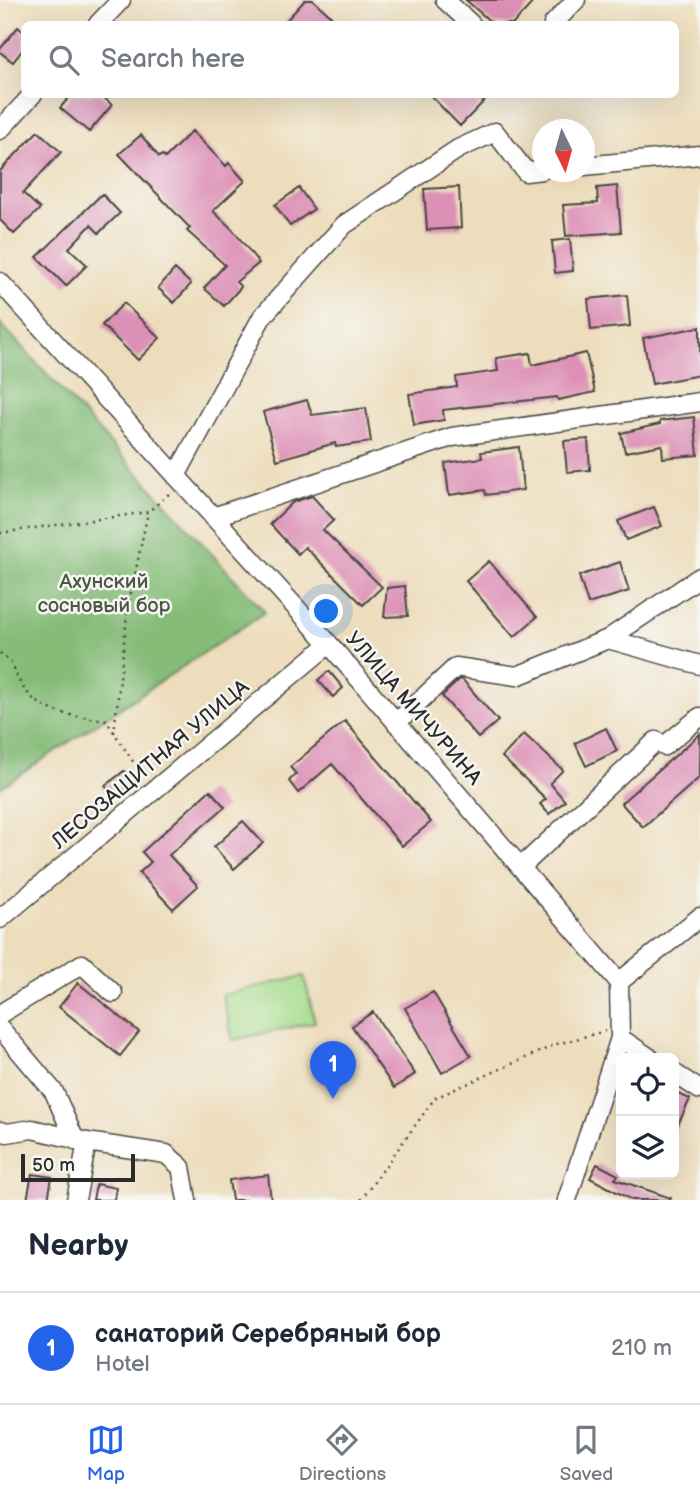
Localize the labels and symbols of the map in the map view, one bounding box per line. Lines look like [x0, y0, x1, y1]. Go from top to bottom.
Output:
north arrow [532, 119, 595, 182]
park label: Ахунский сосновый бор [38, 569, 170, 618]
your location [309, 594, 343, 628]
street label: УЛИЦА МИЧУРИНА [340, 627, 487, 790]
street label: ЛЕСОЗАЩИТНАЯ УЛИЦА [46, 674, 254, 855]
pin: 1 [310, 1041, 356, 1099]
scale bar [21, 1151, 135, 1183]

